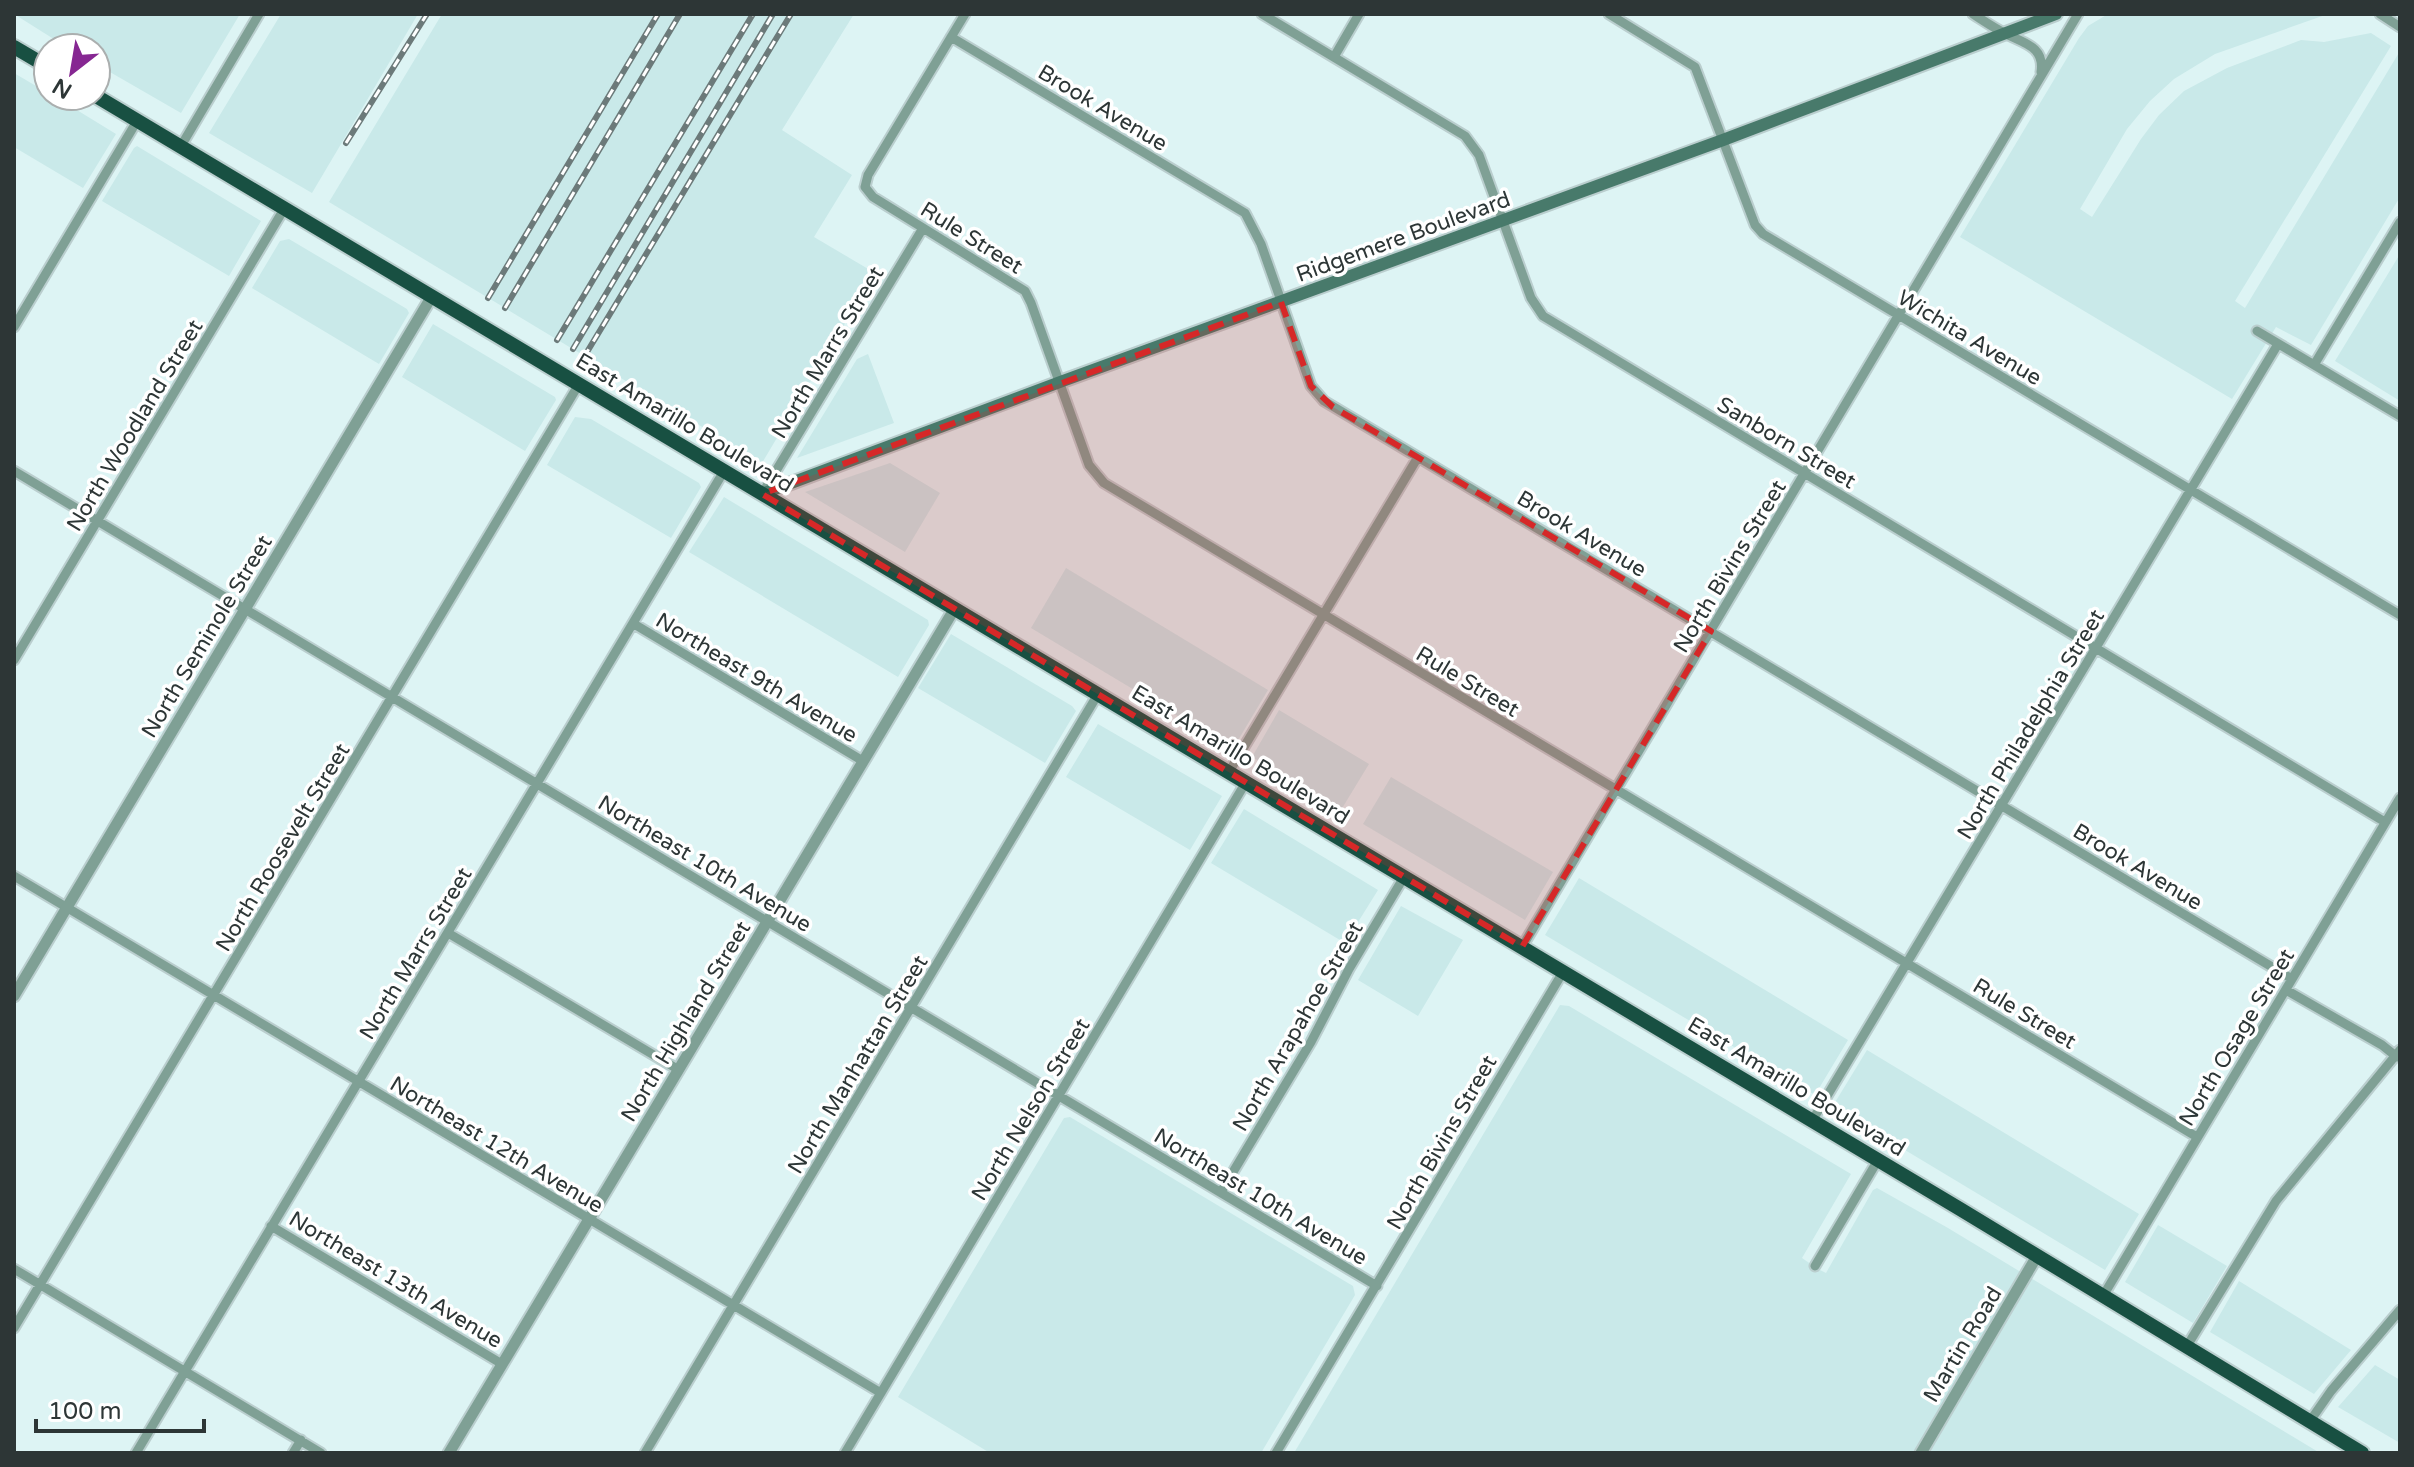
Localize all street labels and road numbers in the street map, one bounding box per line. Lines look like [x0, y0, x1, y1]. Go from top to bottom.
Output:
street label: Brook Avenue [1033, 59, 1172, 157]
street label: Ridgemere Boulevard [1293, 186, 1514, 288]
street label: Rule Street [916, 196, 1027, 280]
street label: North Marrs Street [766, 262, 890, 443]
street label: Wichita Avenue [1893, 285, 2046, 391]
street label: North Woodland Street [61, 315, 208, 536]
street label: East Amarillo Boulevard [571, 348, 798, 498]
street label: Sanborn Street [1713, 391, 1860, 494]
street label: North Bivins Street [1668, 475, 1792, 658]
street label: Brook Avenue [1512, 485, 1651, 583]
street label: North Seminole Street [136, 531, 278, 743]
street label: North Philadelphia Street [1952, 605, 2110, 844]
street label: Northeast 9th Avenue [651, 607, 862, 748]
street label: Rule Street [1411, 641, 1524, 723]
street label: East Amarillo Boulevard [1127, 680, 1354, 830]
street label: North Roosevelt Street [210, 739, 355, 956]
street label: Northeast 10th Avenue [593, 790, 816, 938]
street label: Brook Avenue [2068, 818, 2207, 916]
street label: North Marrs Street [354, 863, 478, 1044]
street label: North Highland Street [616, 916, 756, 1127]
street label: North Arapahoe Street [1227, 917, 1369, 1136]
street label: North Osage Street [2174, 944, 2300, 1131]
street label: North Manhattan Street [782, 951, 933, 1179]
street label: Rule Street [1968, 973, 2081, 1055]
street label: East Amarillo Boulevard [1683, 1012, 1910, 1162]
street label: North Nelson Street [966, 1014, 1096, 1205]
street label: North Bivins Street [1381, 1051, 1502, 1234]
street label: Northeast 12th Avenue [385, 1071, 608, 1219]
street label: Northeast 10th Avenue [1149, 1123, 1372, 1271]
street label: Northeast 13th Avenue [284, 1206, 507, 1354]
street label: Martin Road [1918, 1282, 2008, 1407]

